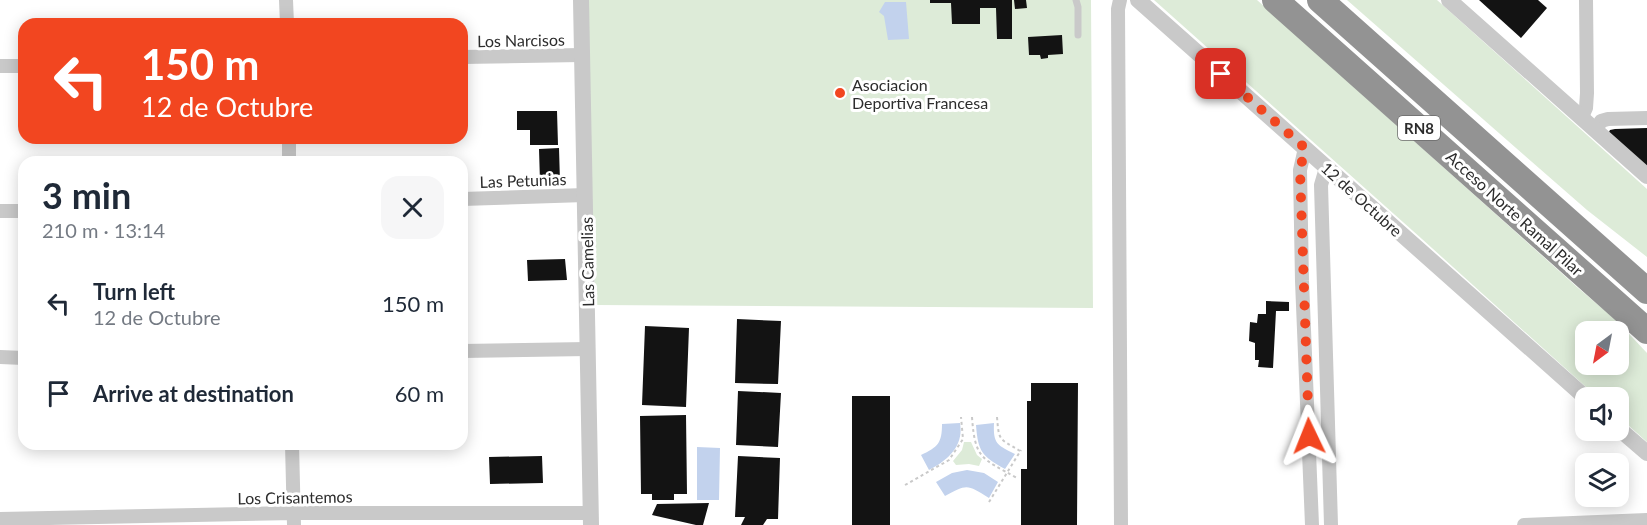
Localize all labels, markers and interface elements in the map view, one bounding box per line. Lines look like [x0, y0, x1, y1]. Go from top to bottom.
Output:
street label: Los Narcisos [477, 30, 565, 50]
text: 150 m [141, 39, 259, 89]
icon: left [42, 42, 120, 120]
pin [1195, 48, 1246, 99]
icon: arrive [1204, 57, 1237, 90]
place label: Asociacion Deportiva Francesa [852, 75, 988, 112]
marker: Asociacion Deportiva Francesa [833, 86, 847, 100]
text: 12 de Octubre [141, 90, 313, 123]
road number: RN8 [1398, 116, 1440, 140]
street label: Acceso Norte Ramal Pilar [1443, 147, 1587, 279]
street label: 12 de Octubre [1318, 158, 1406, 240]
street label: Las Petunias [479, 169, 567, 191]
text: 3 min [42, 173, 131, 217]
button: close [381, 176, 444, 239]
street label: Las Camelias [577, 217, 597, 307]
text: 210 m · 13:14 [42, 218, 165, 242]
text: Turn left [93, 278, 175, 305]
icon: left [42, 287, 75, 320]
text: 150 m [382, 290, 444, 317]
text: 12 de Octubre [93, 305, 221, 329]
north arrow [1575, 321, 1629, 375]
map controls [1575, 321, 1629, 507]
icon: arrive [42, 377, 75, 410]
text: Arrive at destination [93, 380, 294, 407]
text: 60 m [395, 380, 444, 407]
button: sound [1575, 387, 1629, 441]
position arrow [1277, 404, 1341, 468]
button: layers [1575, 453, 1629, 507]
street label: Los Crisantemos [237, 486, 353, 508]

